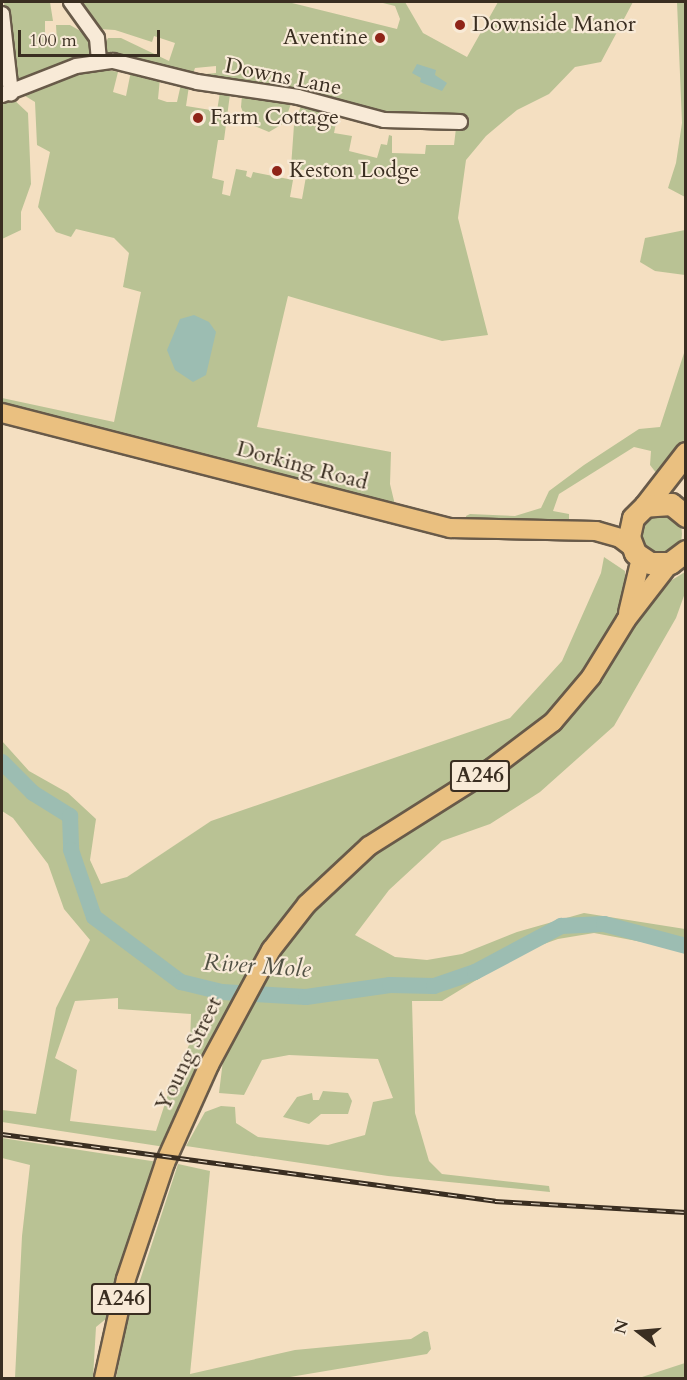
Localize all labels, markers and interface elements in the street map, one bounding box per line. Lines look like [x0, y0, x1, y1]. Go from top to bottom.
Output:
place label: Downside Manor [472, 12, 636, 38]
scale bar [21, 18, 164, 56]
marker: Downside Manor [453, 18, 467, 32]
place label: Aventine [283, 25, 368, 51]
text: 100 m [29, 28, 77, 53]
marker: Aventine [373, 31, 387, 45]
street label: Downs Lane [222, 53, 344, 101]
place label: Farm Cottage [210, 105, 339, 131]
marker: Farm Cottage [191, 111, 205, 125]
place label: Keston Lodge [289, 158, 419, 184]
marker: Keston Lodge [270, 164, 284, 178]
street label: Dorking Road [233, 436, 371, 496]
road number: A246 [448, 758, 512, 794]
water label: River Mole [202, 948, 312, 984]
street label: Young Street [150, 992, 228, 1116]
road number: A246 [90, 1281, 152, 1317]
north arrow [609, 1302, 669, 1362]
text: N [609, 1317, 634, 1337]

